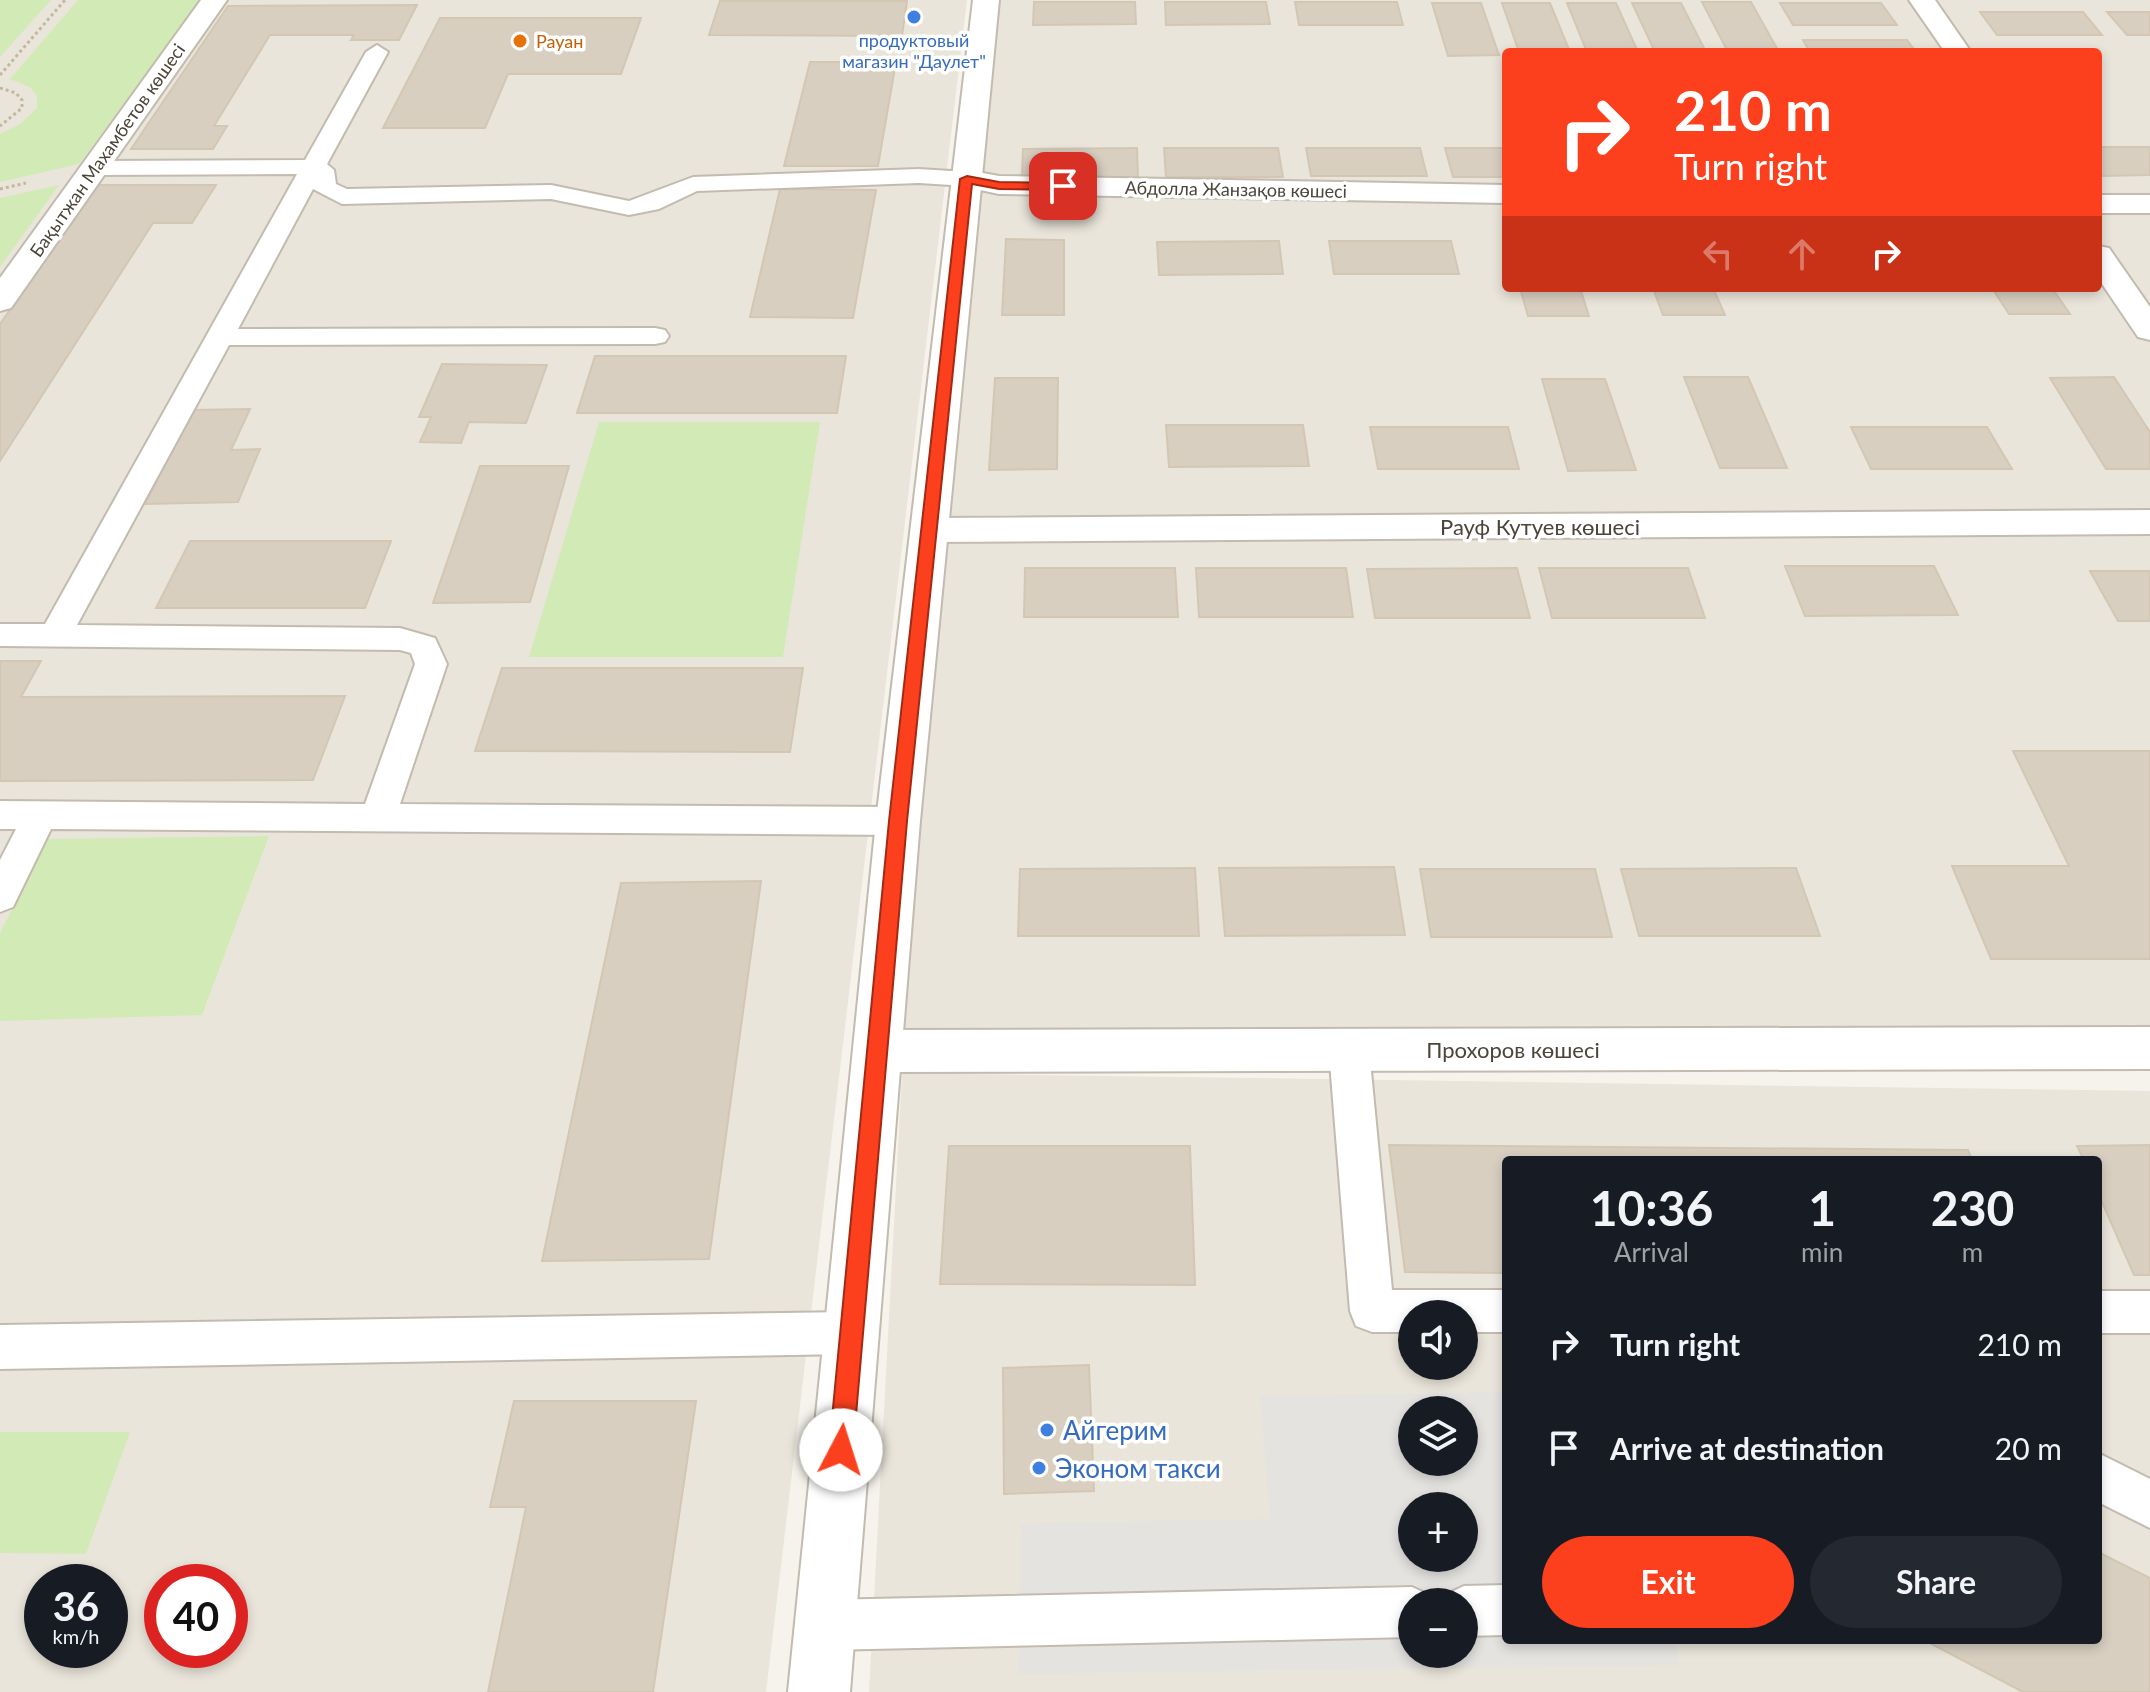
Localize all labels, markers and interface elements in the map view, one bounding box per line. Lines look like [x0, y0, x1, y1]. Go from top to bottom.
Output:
marker: продуктовый магазин "Даулет" [905, 8, 923, 26]
place label: продуктовый магазин "Даулет" [842, 29, 986, 72]
place label: Рауан [536, 30, 583, 52]
marker: Рауан [511, 32, 529, 50]
street label: Бақытжан Махамбетов көшесі [25, 39, 189, 261]
text: 210 m [1674, 76, 1832, 143]
icon: right [1542, 80, 1646, 184]
text: Turn right [1674, 144, 1827, 188]
pin [1029, 152, 1097, 220]
icon: arrive [1041, 164, 1085, 208]
street label: Абдолла Жанзақов көшесі [1125, 176, 1347, 202]
icon: left [1696, 232, 1740, 276]
icon: ahead [1780, 232, 1824, 276]
icon: right [1864, 232, 1908, 276]
street label: Рауф Кутуев көшесі [1440, 513, 1640, 540]
street label: Прохоров көшесі [1426, 1036, 1600, 1063]
text: 10:36 [1590, 1179, 1713, 1236]
text: 1 [1808, 1179, 1836, 1236]
text: 230 [1931, 1179, 2014, 1236]
text: Arrival [1614, 1236, 1689, 1268]
text: min [1801, 1236, 1843, 1268]
text: m [1962, 1236, 1983, 1268]
map controls [1398, 1300, 1478, 1668]
button: sound [1398, 1300, 1478, 1380]
icon: right [1542, 1322, 1586, 1366]
text: Turn right [1610, 1326, 1740, 1362]
text: 210 m [1977, 1326, 2062, 1362]
button: layers [1398, 1396, 1478, 1476]
position arrow [799, 1408, 883, 1492]
place label: Айгерим [1063, 1414, 1167, 1446]
marker: Айгерим [1038, 1421, 1056, 1439]
icon: arrive [1542, 1426, 1586, 1470]
text: Arrive at destination [1610, 1430, 1884, 1466]
text: 20 m [1995, 1430, 2062, 1466]
place label: Эконом такси [1055, 1452, 1221, 1484]
marker: Эконом такси [1030, 1459, 1048, 1477]
button: + [1398, 1492, 1478, 1572]
button: Exit [1542, 1536, 1794, 1628]
button: Share [1810, 1536, 2062, 1628]
speed limit sign: 40 [144, 1564, 248, 1668]
text: 36 [53, 1582, 99, 1630]
button: − [1398, 1588, 1478, 1668]
text: km/h [53, 1624, 99, 1648]

